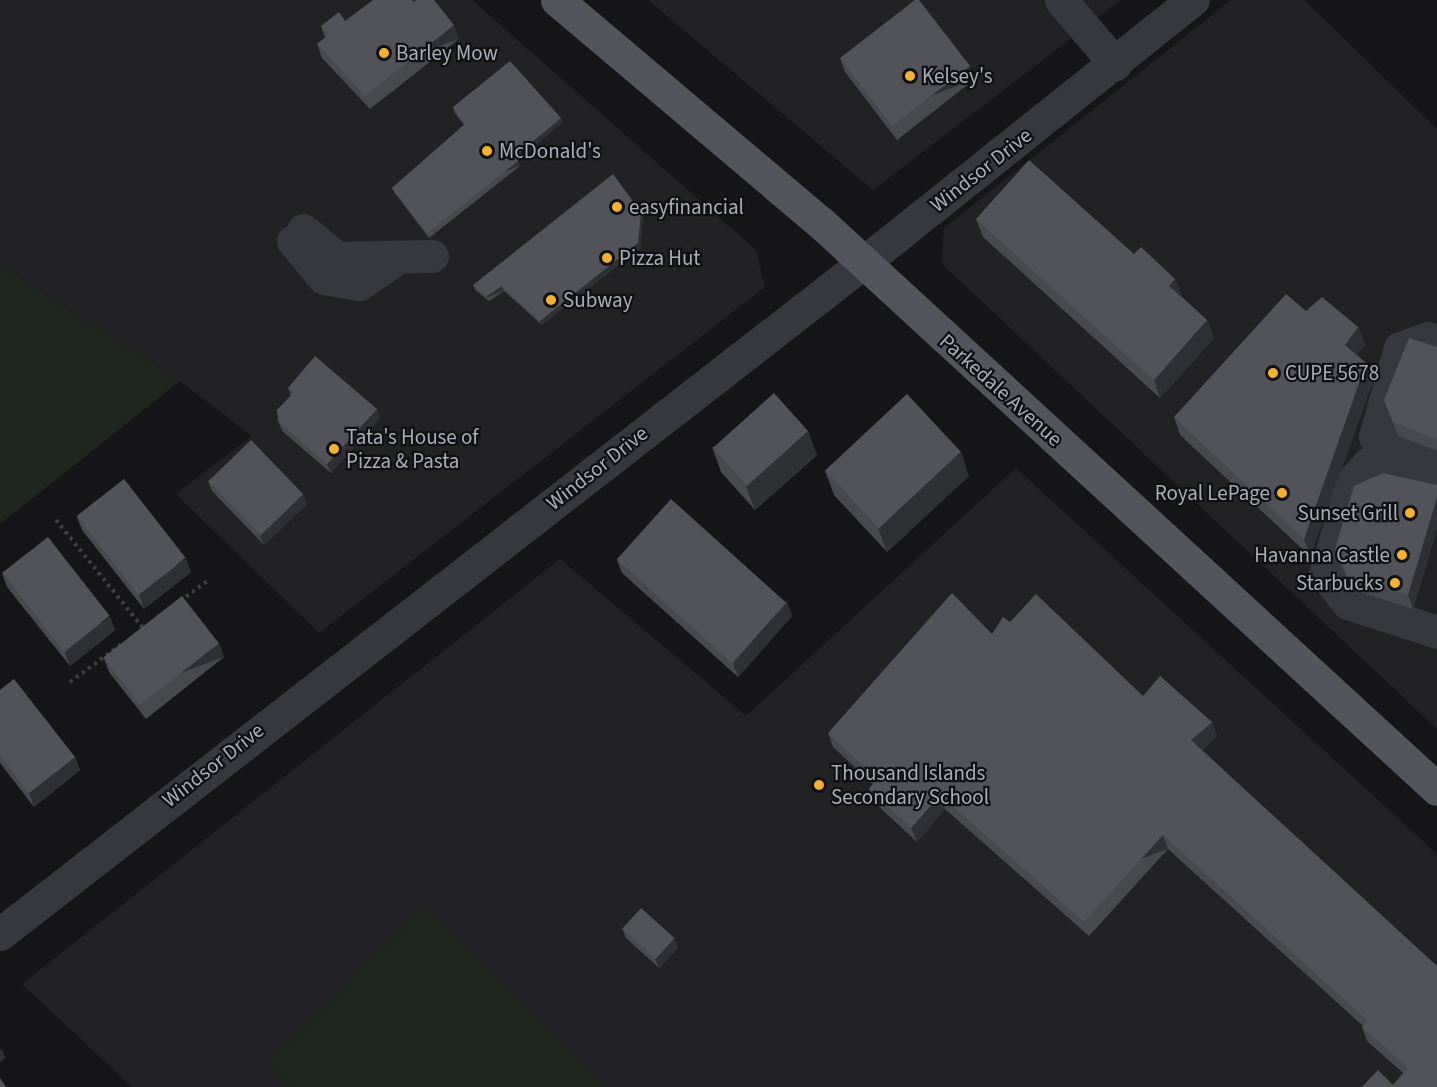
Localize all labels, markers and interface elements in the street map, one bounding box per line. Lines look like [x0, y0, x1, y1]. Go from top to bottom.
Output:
place label: Barley Mow [396, 40, 498, 66]
marker: Barley Mow [377, 46, 391, 60]
place label: Kelsey's [922, 63, 993, 89]
marker: Kelsey's [903, 69, 917, 83]
street label: Windsor Drive [925, 123, 1037, 217]
place label: McDonald's [499, 138, 601, 164]
marker: McDonald's [480, 144, 494, 158]
place label: easyfinancial [629, 194, 744, 220]
marker: easyfinancial [610, 200, 624, 214]
place label: Pizza Hut [619, 245, 700, 271]
marker: Pizza Hut [600, 251, 614, 265]
place label: Subway [563, 287, 632, 313]
marker: Subway [544, 293, 558, 307]
street label: Parkedale Avenue [935, 328, 1067, 452]
place label: CUPE 5678 [1285, 360, 1379, 386]
marker: CUPE 5678 [1266, 366, 1280, 380]
street label: Windsor Drive [541, 421, 653, 515]
place label: Tata's House of Pizza & Pasta [346, 424, 478, 474]
marker: Tata's House of Pizza & Pasta [327, 442, 341, 456]
place label: Royal LePage [1155, 480, 1270, 506]
marker: Royal LePage [1275, 486, 1289, 500]
place label: Sunset Grill [1297, 500, 1398, 526]
marker: Sunset Grill [1403, 506, 1417, 520]
place label: Havanna Castle [1254, 542, 1390, 568]
marker: Havanna Castle [1395, 548, 1409, 562]
place label: Starbucks [1296, 570, 1383, 596]
marker: Starbucks [1388, 576, 1402, 590]
street label: Windsor Drive [157, 718, 269, 812]
place label: Thousand Islands Secondary School [831, 760, 989, 810]
marker: Thousand Islands Secondary School [812, 778, 826, 792]

